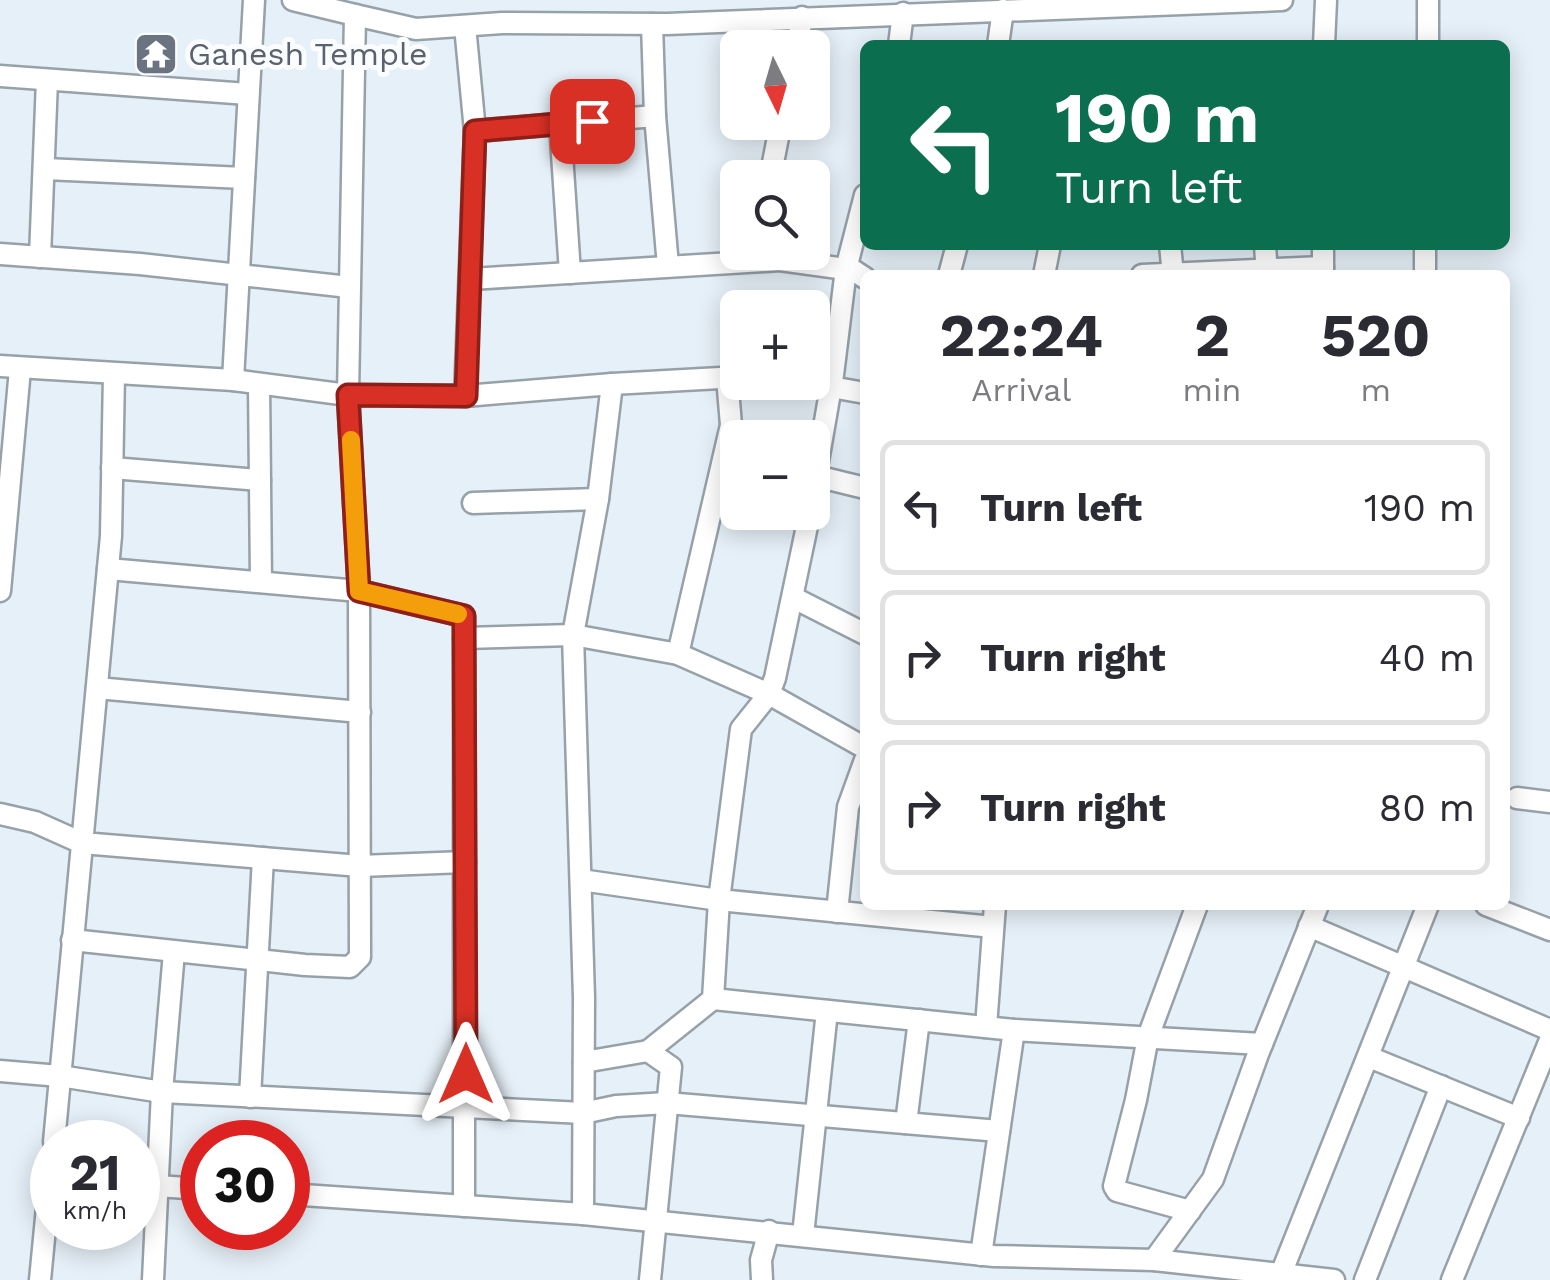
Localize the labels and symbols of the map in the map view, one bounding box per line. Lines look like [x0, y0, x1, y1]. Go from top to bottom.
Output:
north arrow [720, 30, 830, 140]
temple icon: Ganesh Temple [133, 31, 179, 77]
place label: Ganesh Temple [188, 35, 427, 73]
pin [550, 79, 635, 164]
position arrow [414, 1022, 518, 1126]
speed limit sign: 30 [180, 1120, 310, 1250]

